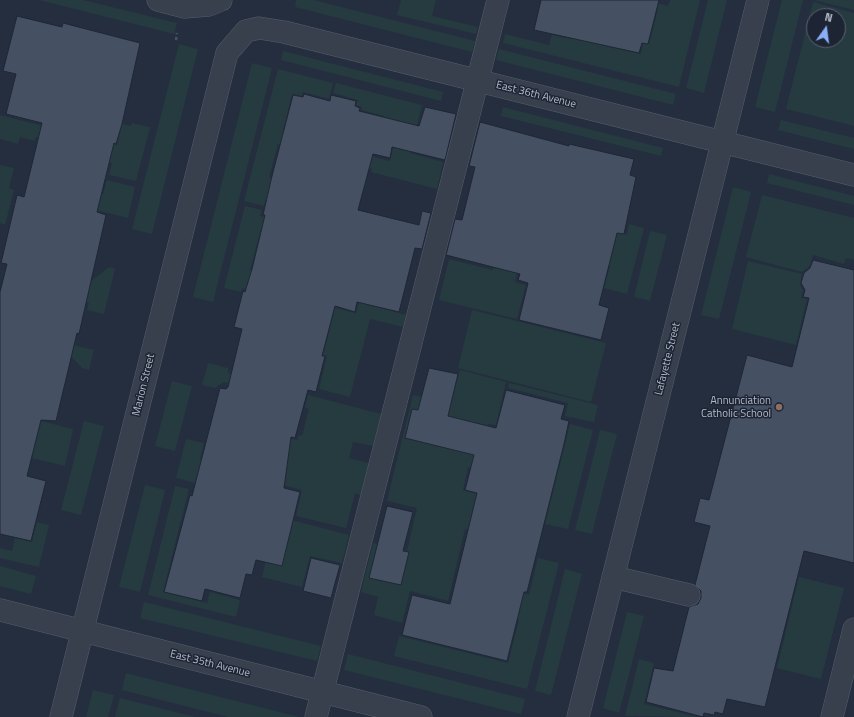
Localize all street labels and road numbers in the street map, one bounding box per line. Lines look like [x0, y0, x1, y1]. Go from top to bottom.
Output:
street label: East 36th Avenue [495, 79, 577, 111]
street label: Lafayette Street [653, 321, 683, 397]
street label: Marion Street [130, 353, 158, 417]
street label: East 35th Avenue [169, 648, 251, 680]

